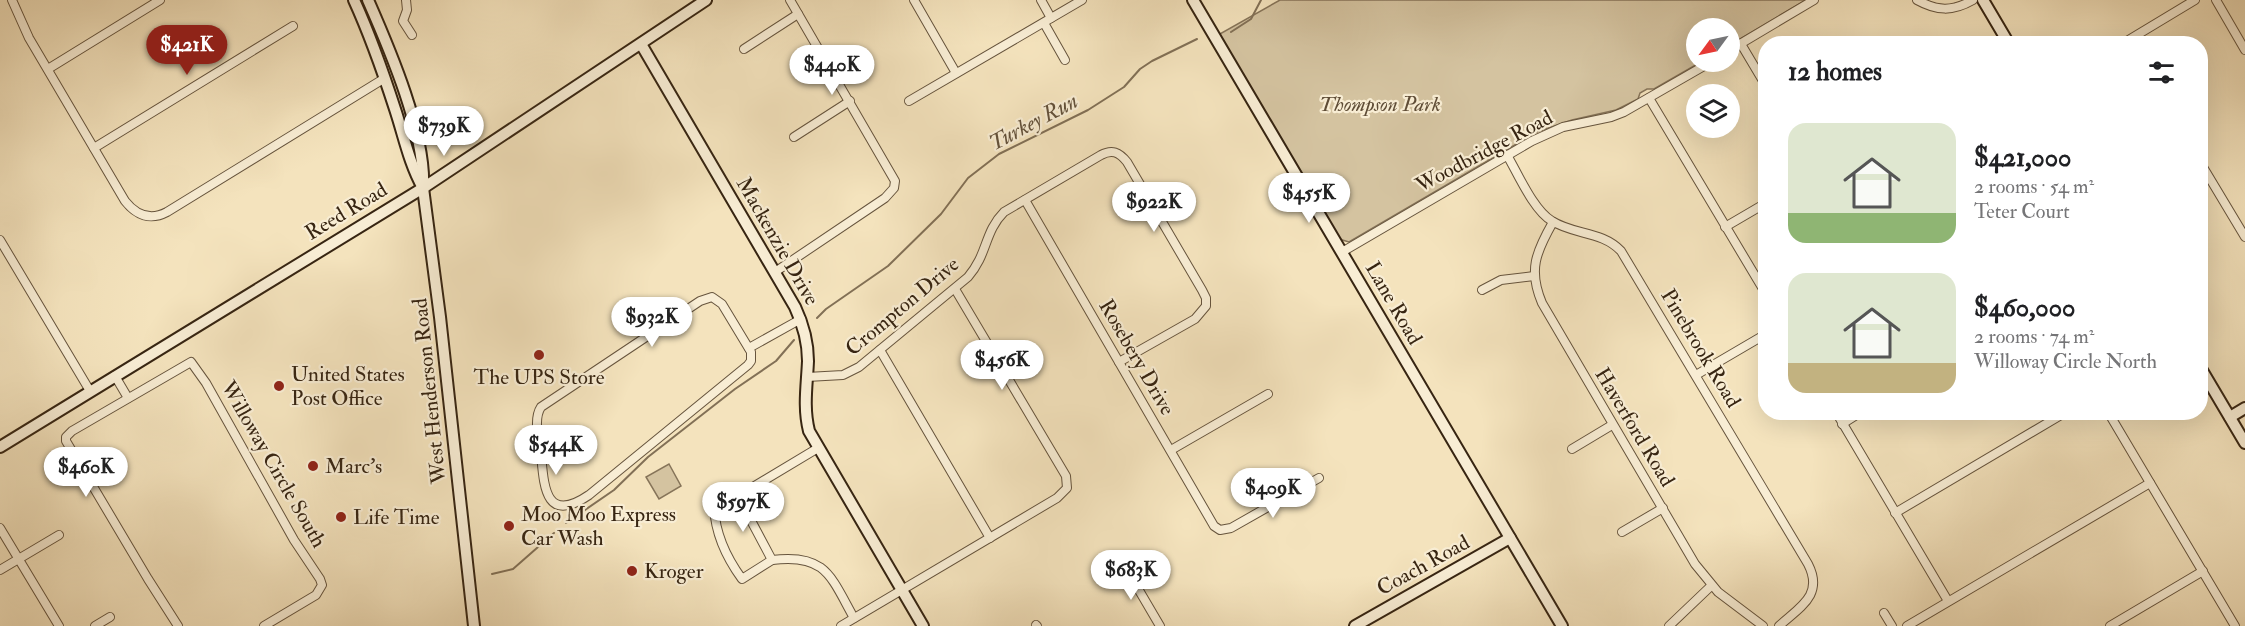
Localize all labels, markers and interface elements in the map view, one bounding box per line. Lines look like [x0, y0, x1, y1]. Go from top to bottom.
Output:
north arrow [1686, 18, 1740, 72]
map controls [1686, 18, 1740, 138]
pin: $421K [145, 25, 229, 76]
text: $421K [160, 32, 214, 57]
pin: $440K [790, 45, 874, 96]
text: $440K [803, 52, 861, 77]
text: 12 homes [1788, 56, 1882, 88]
icon: filters [2145, 56, 2178, 89]
button: layers [1686, 84, 1740, 138]
water label: Turkey Run [984, 87, 1083, 157]
park label: Thompson Park [1319, 91, 1441, 118]
street label: Woodbridge Road [1410, 104, 1558, 199]
pin: $739K [402, 106, 486, 157]
text: $739K [418, 113, 470, 138]
text: $421,000 [1974, 142, 2071, 174]
icon: home [1836, 147, 1908, 219]
street label: Mackenzie Drive [730, 172, 825, 310]
pin: $455K [1267, 173, 1351, 224]
text: 2 rooms · 54 m² [1974, 174, 2094, 199]
street label: Reed Road [300, 176, 393, 246]
text: $455K [1282, 180, 1336, 205]
pin: $922K [1112, 182, 1196, 233]
text: $922K [1126, 189, 1182, 214]
text: Teter Court [1974, 199, 2070, 224]
street label: Crompton Drive [840, 251, 965, 362]
street label: Lane Road [1359, 257, 1429, 350]
street label: Pinebrook Road [1655, 284, 1747, 413]
text: $460,000 [1974, 292, 2075, 324]
street label: Rosebery Drive [1092, 294, 1181, 420]
street label: West Henderson Road [406, 296, 453, 486]
pin: $932K [610, 297, 694, 348]
icon: home [1836, 297, 1908, 369]
text: $932K [625, 304, 679, 329]
text: 2 rooms · 74 m² [1974, 324, 2095, 349]
pin: $456K [960, 340, 1044, 391]
text: $456K [975, 347, 1029, 372]
marker: The UPS Store [532, 348, 546, 362]
text: Willoway Circle North [1974, 349, 2157, 374]
place label: United States Post Office [291, 361, 405, 412]
street label: Haverford Road [1588, 363, 1681, 492]
place label: The UPS Store [474, 364, 605, 391]
street label: Willoway Circle South [214, 375, 332, 553]
marker: United States Post Office [272, 379, 286, 393]
pin: $544K [514, 425, 598, 476]
text: $544K [528, 432, 584, 457]
pin: $460K [44, 447, 128, 498]
place label: Marc's [325, 453, 382, 480]
text: $460K [58, 454, 114, 479]
marker: Marc's [306, 459, 320, 473]
pin: $409K [1231, 468, 1315, 519]
text: $409K [1245, 475, 1301, 500]
pin: $597K [701, 482, 785, 533]
text: $597K [716, 489, 770, 514]
place label: Moo Moo Express Car Wash [521, 501, 676, 552]
place label: Life Time [353, 504, 440, 531]
marker: Life Time [334, 510, 348, 524]
marker: Moo Moo Express Car Wash [502, 519, 516, 533]
street label: Coach Road [1372, 529, 1475, 602]
pin: $683K [1089, 550, 1173, 601]
text: $683K [1105, 557, 1157, 582]
place label: Kroger [644, 558, 704, 585]
marker: Kroger [625, 564, 639, 578]

